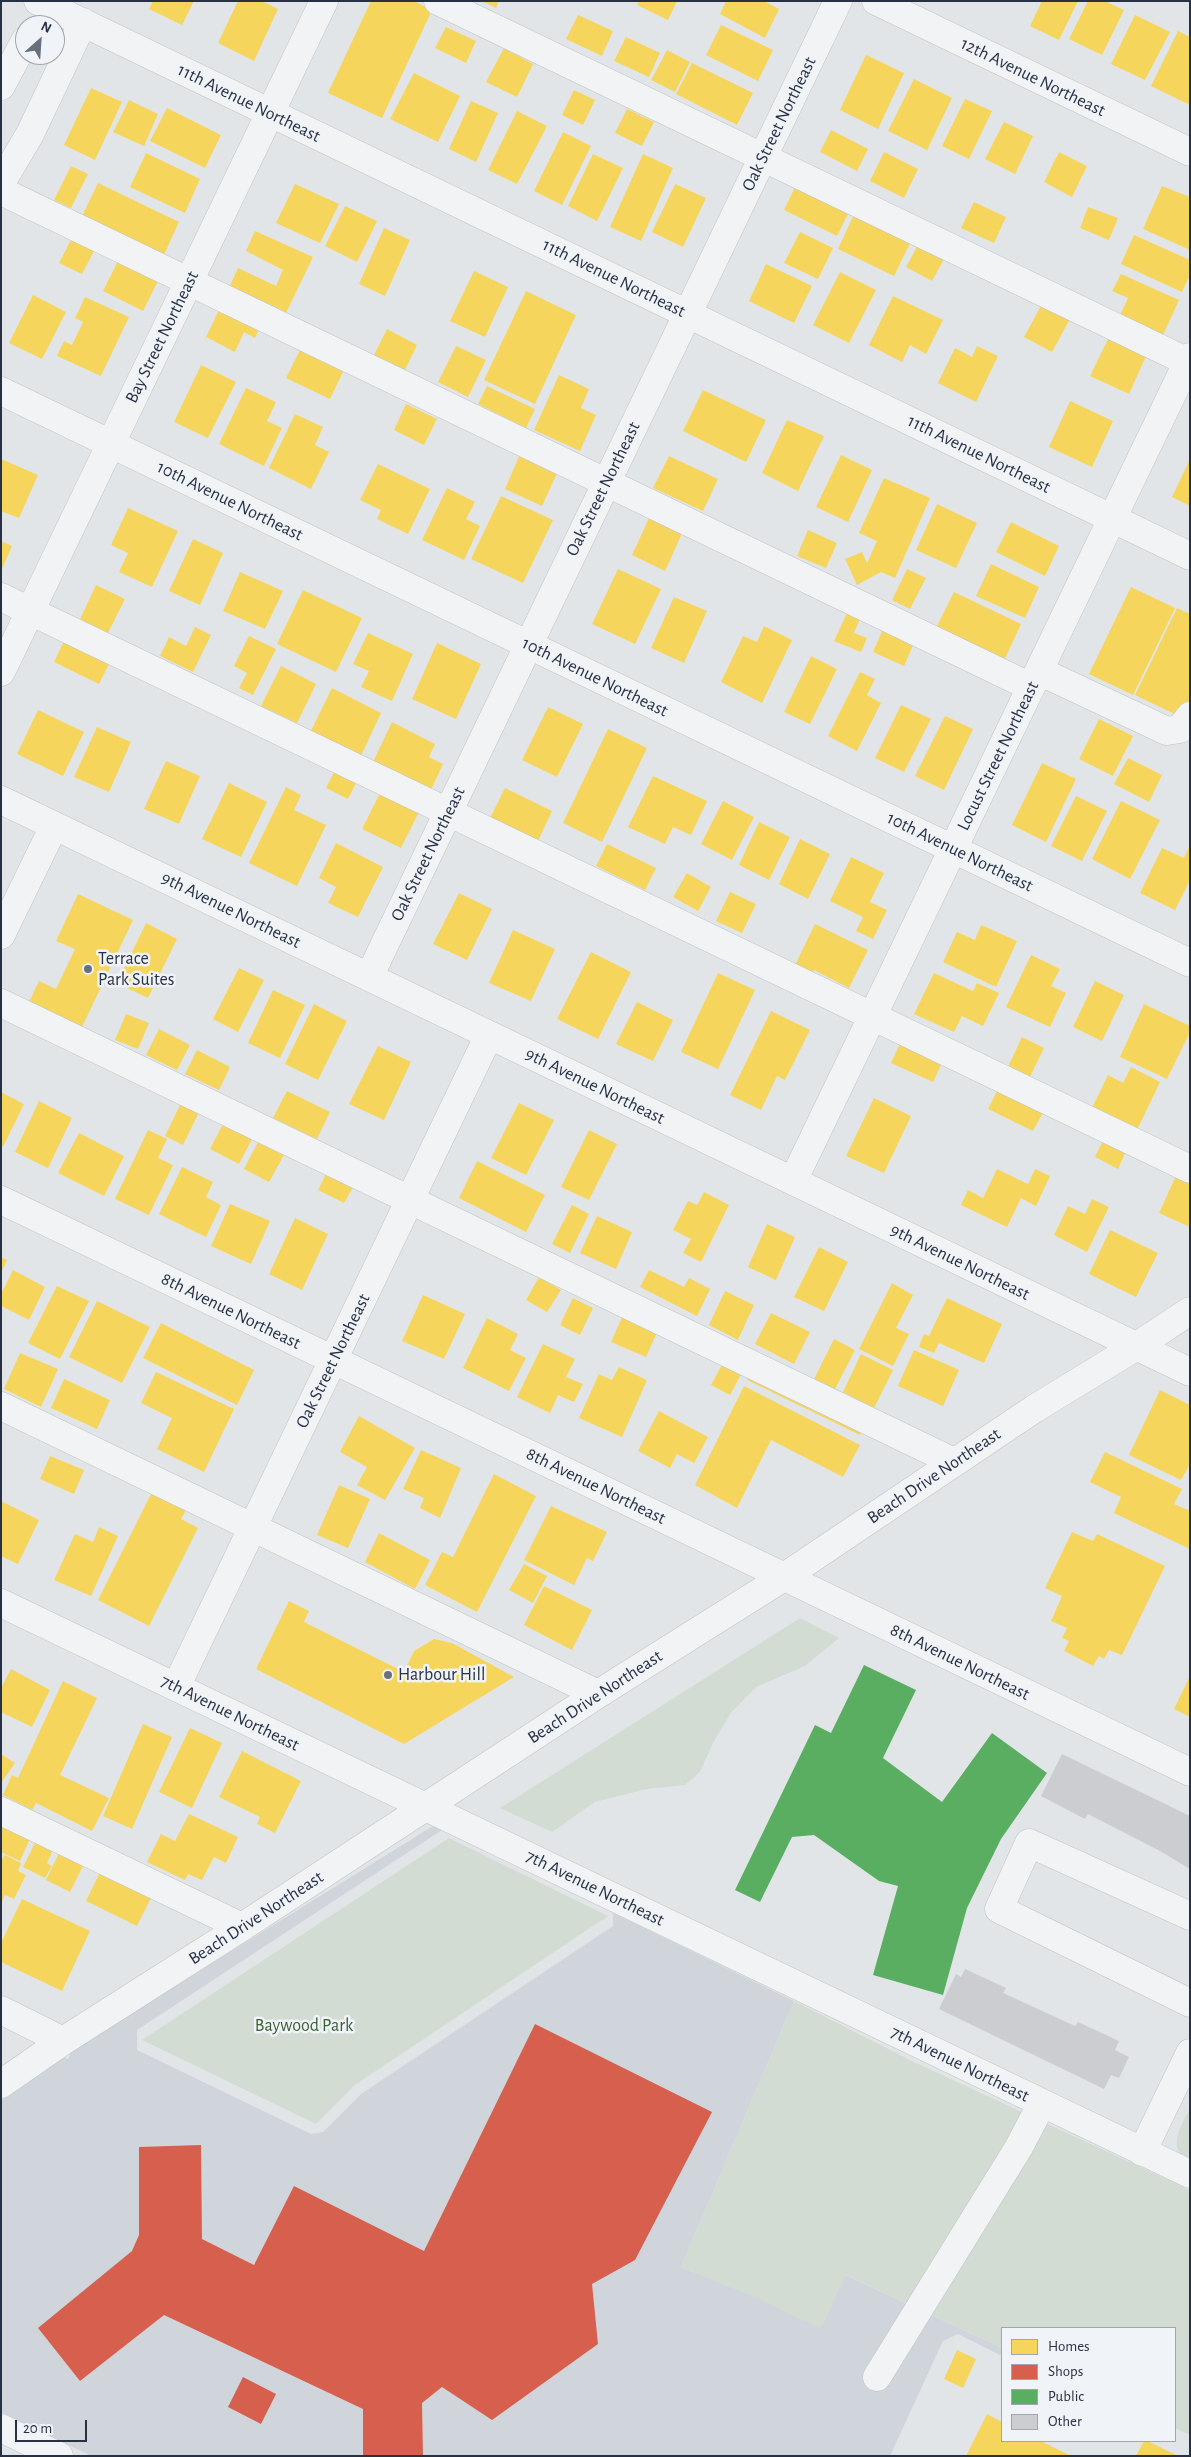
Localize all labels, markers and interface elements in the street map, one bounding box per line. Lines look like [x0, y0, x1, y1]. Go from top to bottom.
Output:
north arrow [15, 15, 65, 65]
text: N [39, 19, 54, 36]
street label: 12th Avenue Northeast [957, 33, 1109, 121]
street label: Oak Street Northeast [737, 53, 821, 195]
street label: 11th Avenue Northeast [174, 59, 324, 147]
street label: 11th Avenue Northeast [539, 234, 689, 322]
street label: Bay Street Northeast [121, 267, 203, 407]
street label: 11th Avenue Northeast [904, 410, 1054, 498]
street label: Oak Street Northeast [561, 418, 645, 560]
street label: 10th Avenue Northeast [153, 456, 307, 546]
street label: 10th Avenue Northeast [518, 632, 672, 722]
street label: Locust Street Northeast [952, 678, 1044, 834]
street label: Oak Street Northeast [386, 783, 470, 925]
street label: 10th Avenue Northeast [883, 807, 1037, 897]
street label: 9th Avenue Northeast [158, 867, 304, 953]
place label: Terrace Park Suites [98, 948, 175, 991]
marker: Terrace Park Suites [82, 963, 94, 975]
street label: 9th Avenue Northeast [522, 1043, 668, 1129]
street label: 9th Avenue Northeast [887, 1219, 1033, 1305]
street label: 8th Avenue Northeast [158, 1268, 304, 1354]
street label: Oak Street Northeast [291, 1290, 375, 1432]
street label: Beach Drive Northeast [863, 1423, 1005, 1529]
street label: 8th Avenue Northeast [523, 1443, 669, 1529]
street label: 8th Avenue Northeast [887, 1619, 1033, 1705]
street label: Beach Drive Northeast [524, 1645, 666, 1749]
place label: Harbour Hill [398, 1664, 485, 1686]
marker: Harbour Hill [382, 1669, 394, 1681]
street label: 7th Avenue Northeast [157, 1670, 303, 1756]
street label: 7th Avenue Northeast [522, 1845, 668, 1931]
street label: Beach Drive Northeast [185, 1866, 327, 1970]
park label: Baywood Park [255, 2015, 353, 2037]
street label: 7th Avenue Northeast [887, 2021, 1033, 2107]
legend [1001, 2327, 1176, 2442]
text: Homes [1048, 2339, 1090, 2354]
text: Shops [1048, 2364, 1083, 2379]
text: Public [1048, 2389, 1084, 2404]
scale bar [18, 2410, 90, 2442]
text: Other [1048, 2414, 1082, 2429]
text: 20 m [23, 2421, 52, 2436]

